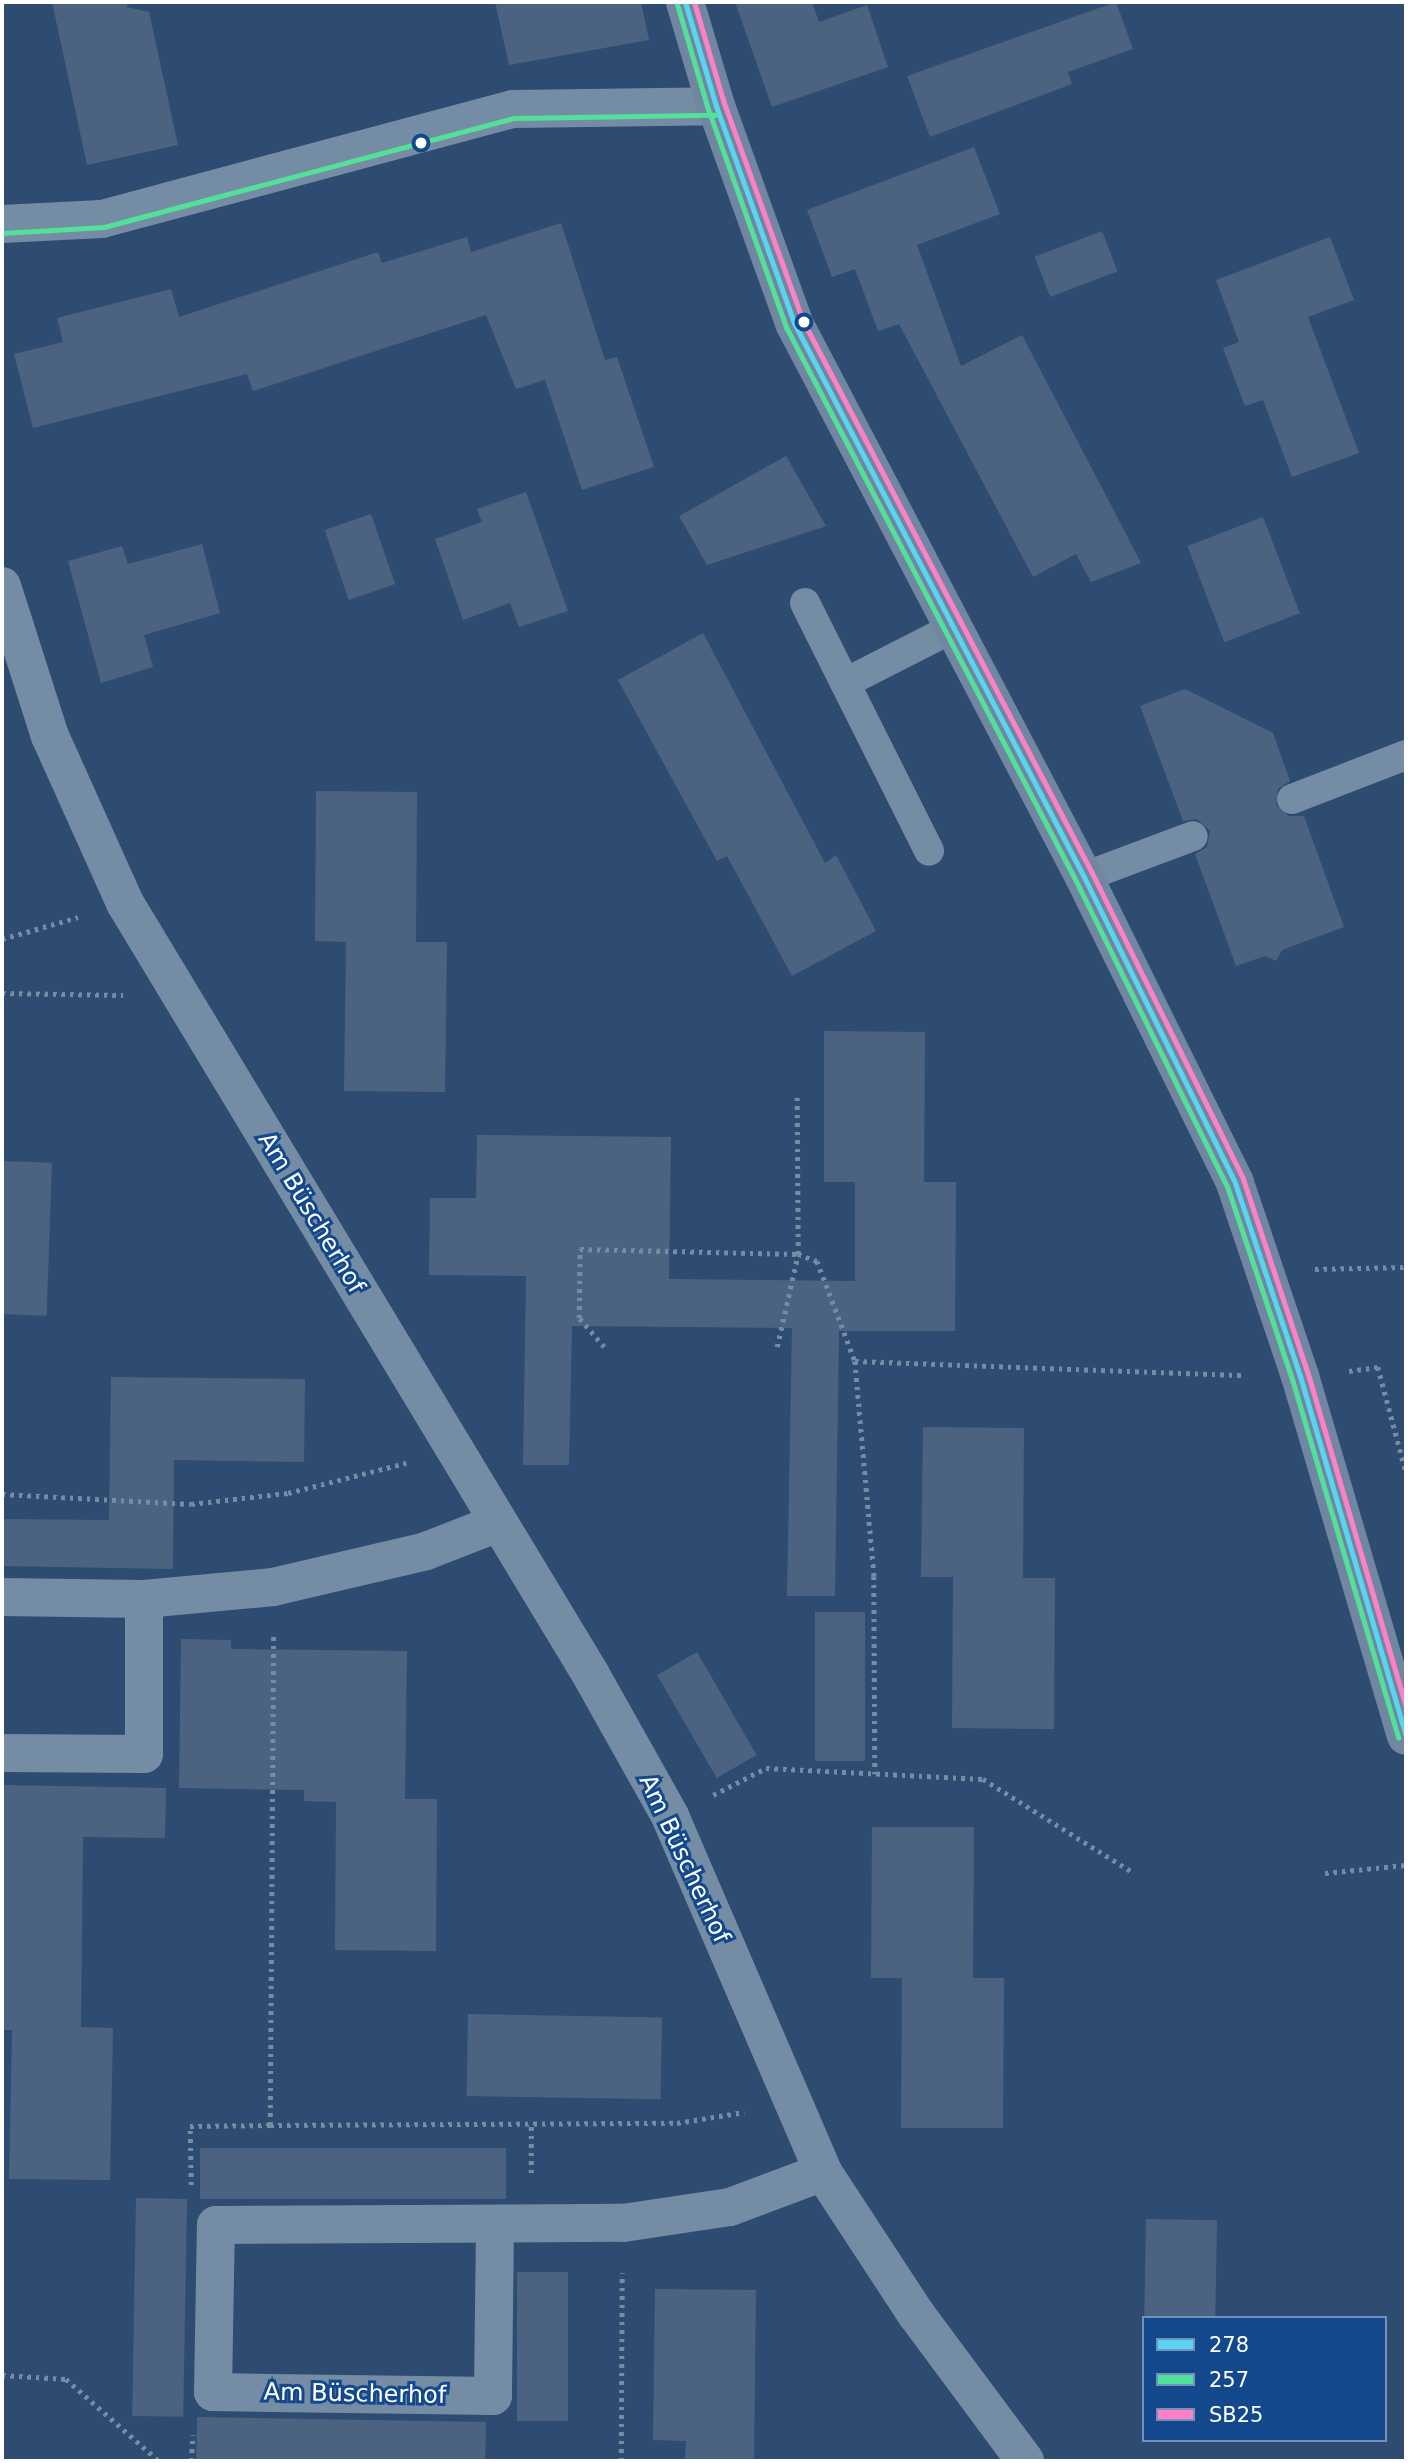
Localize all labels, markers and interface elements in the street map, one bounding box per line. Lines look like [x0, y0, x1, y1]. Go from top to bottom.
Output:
unlabelled marker [414, 136, 428, 150]
unlabelled marker [797, 315, 811, 329]
street label: Am Büscherhof [252, 1127, 370, 1299]
street label: Am Büscherhof [632, 1770, 736, 1948]
legend [1142, 2316, 1387, 2442]
text: 278 [1209, 2333, 1249, 2357]
text: 257 [1209, 2368, 1249, 2392]
street label: Am Büscherhof [263, 2378, 447, 2410]
text: SB25 [1209, 2403, 1263, 2427]

